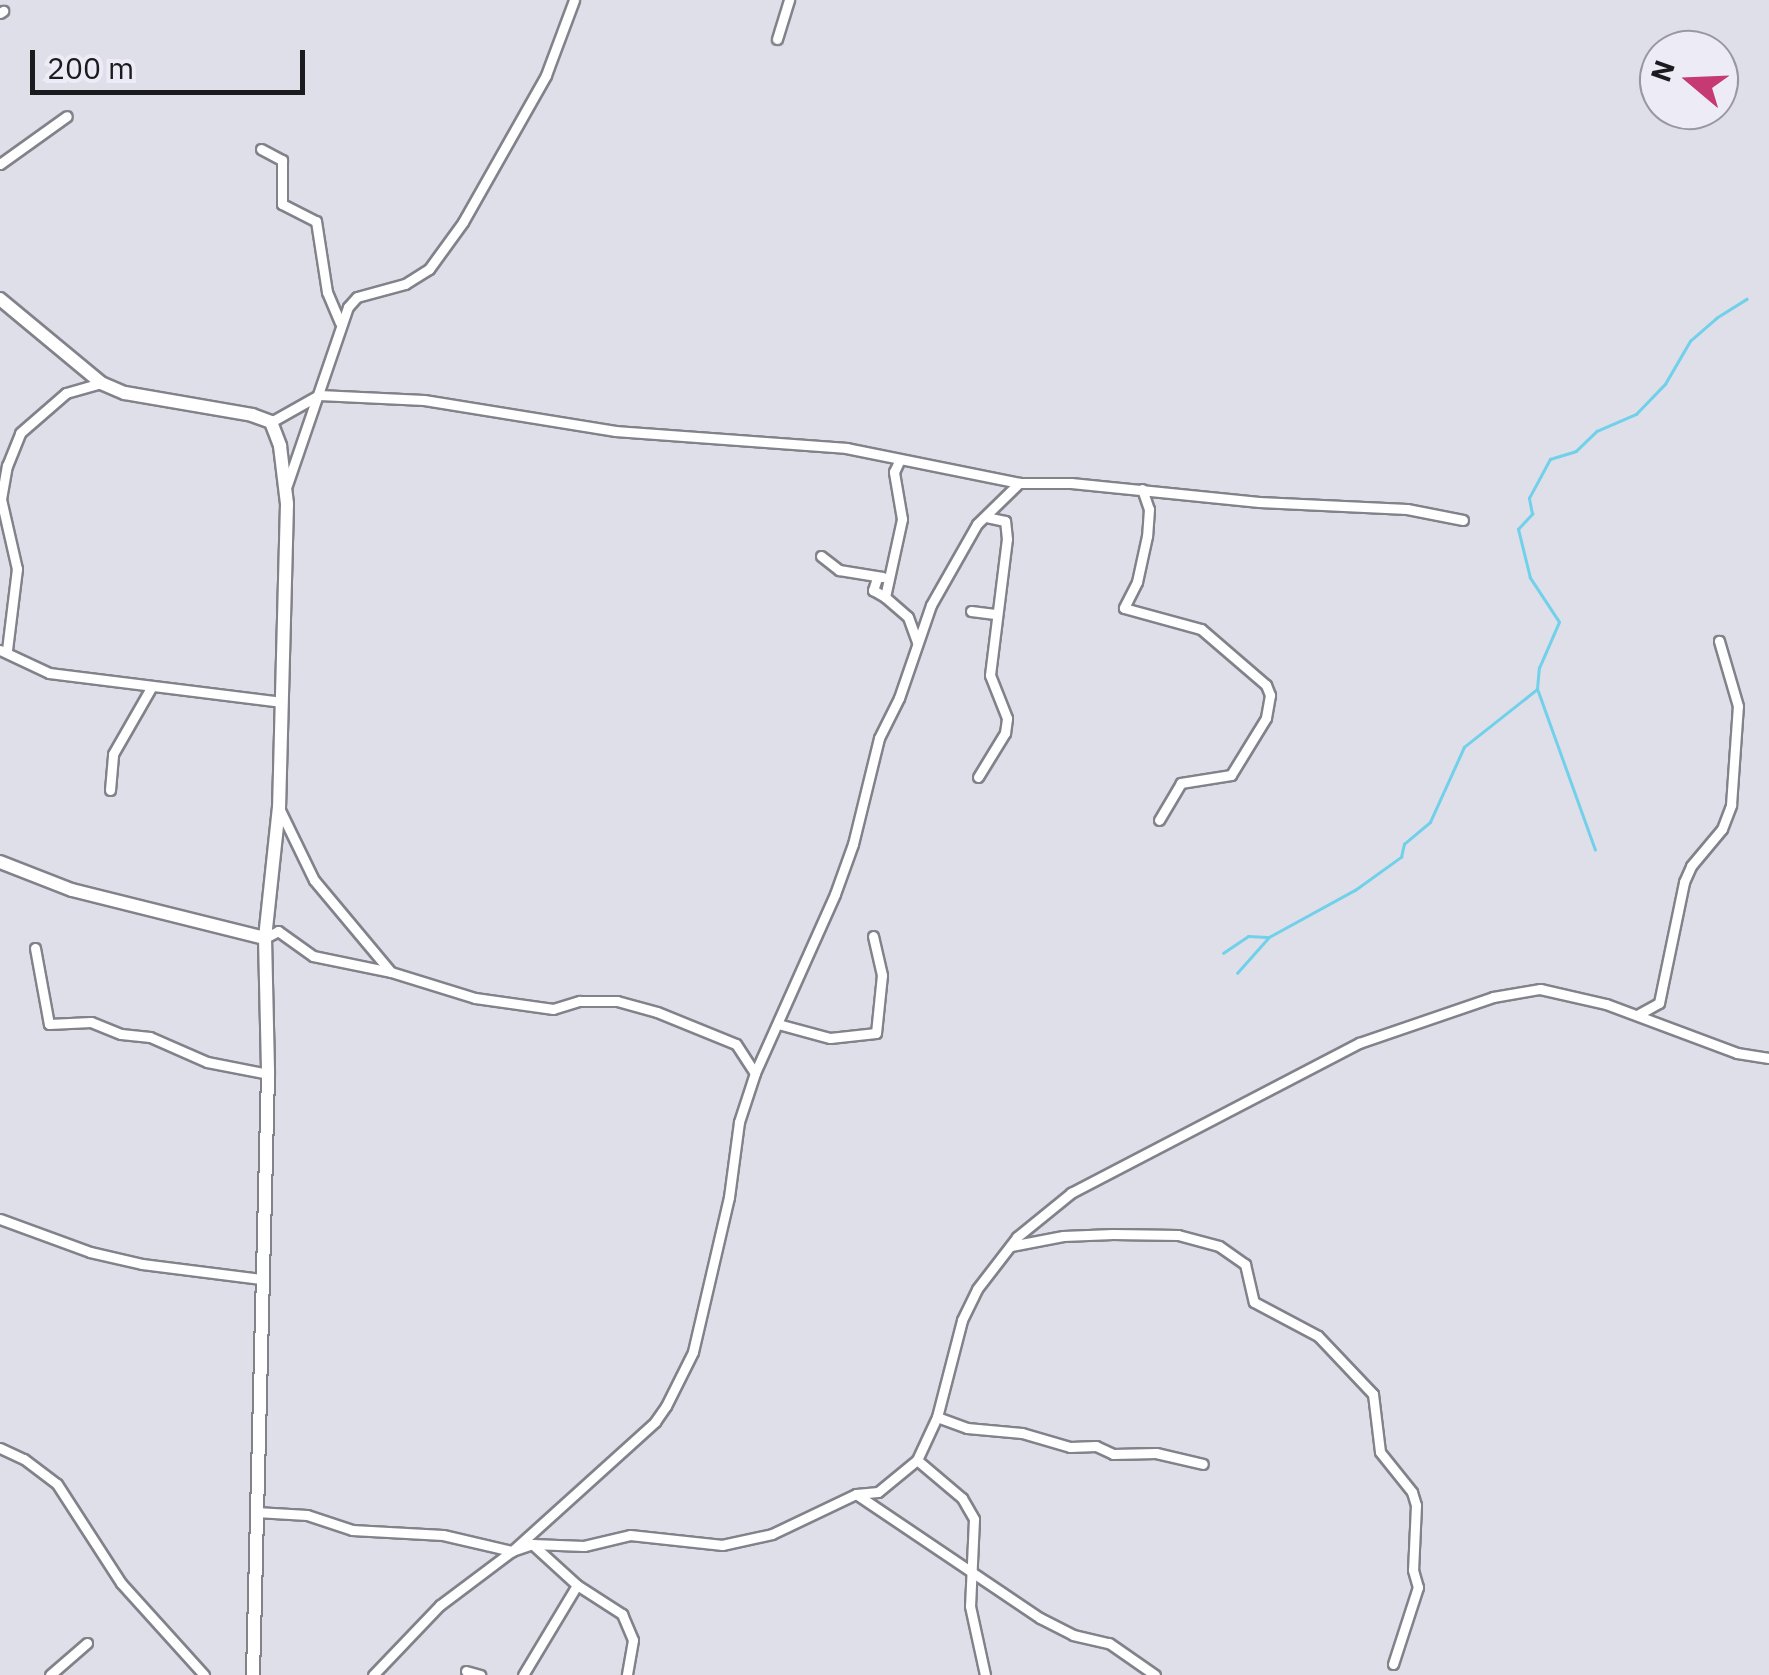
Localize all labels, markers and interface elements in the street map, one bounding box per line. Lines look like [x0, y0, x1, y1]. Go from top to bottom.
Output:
scale bar [35, 30, 310, 92]
north arrow [1639, 30, 1739, 130]
text: 200 m [47, 48, 134, 87]
text: N [1641, 55, 1683, 86]

